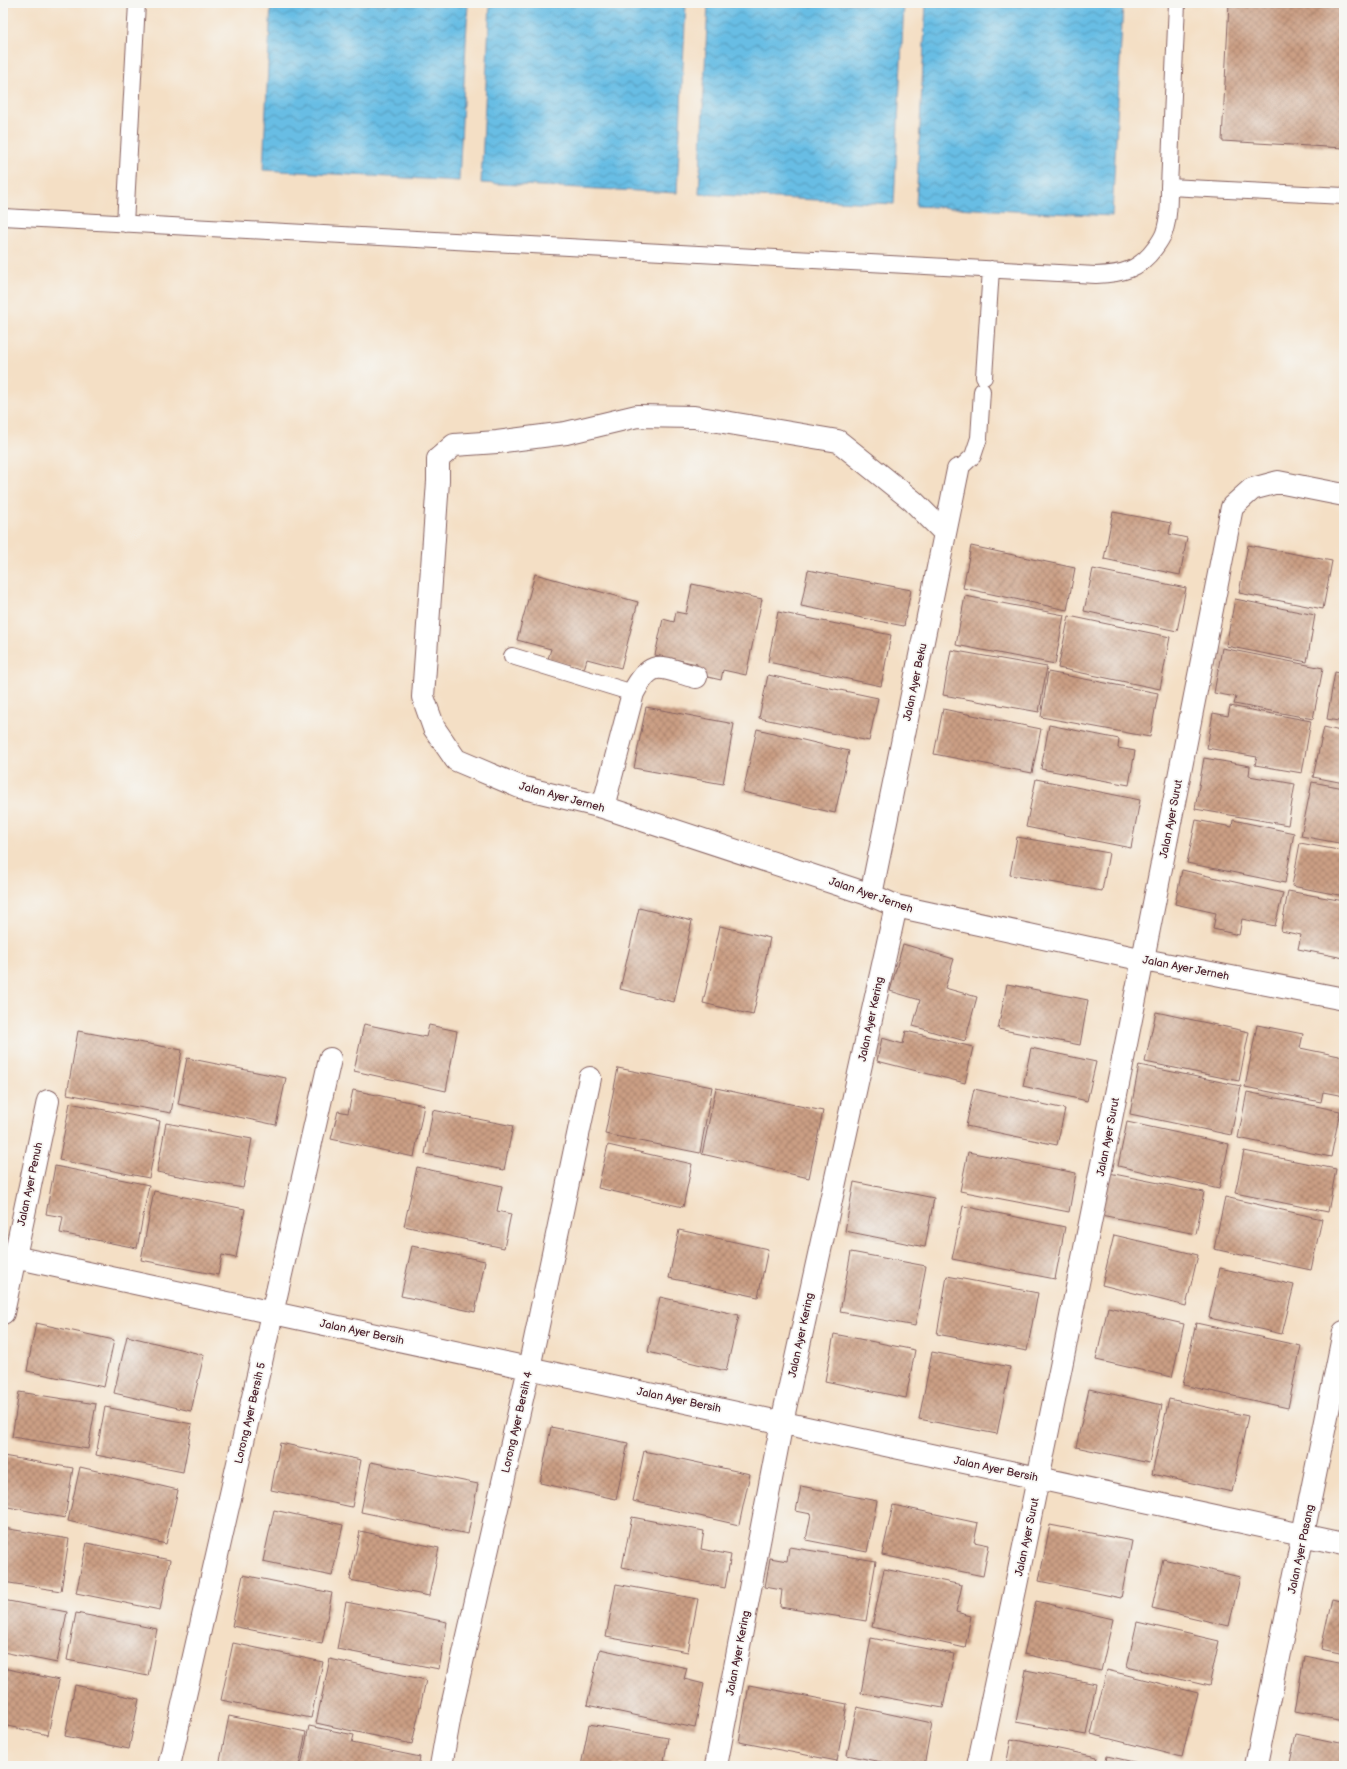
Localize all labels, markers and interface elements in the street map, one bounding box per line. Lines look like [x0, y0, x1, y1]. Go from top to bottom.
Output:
street label: Jalan Ayer Beku [900, 642, 930, 722]
street label: Jalan Ayer Surut [1157, 778, 1185, 859]
street label: Jalan Ayer Jerneh [518, 779, 606, 815]
street label: Jalan Ayer Jerneh [827, 875, 915, 915]
street label: Jalan Ayer Jerneh [1142, 953, 1230, 983]
street label: Jalan Ayer Kering [856, 975, 886, 1063]
street label: Jalan Ayer Surut [1094, 1096, 1122, 1177]
street label: Jalan Ayer Penuh [15, 1141, 45, 1227]
street label: Jalan Ayer Kering [786, 1291, 816, 1379]
street label: Jalan Ayer Bersih [319, 1317, 405, 1347]
street label: Lorong Ayer Bersih 5 [232, 1361, 268, 1465]
street label: Lorong Ayer Bersih 4 [499, 1370, 535, 1474]
street label: Jalan Ayer Bersih [636, 1385, 722, 1415]
street label: Jalan Ayer Bersih [953, 1454, 1039, 1484]
street label: Jalan Ayer Surut [1012, 1496, 1042, 1577]
street label: Jalan Ayer Pasang [1285, 1503, 1317, 1595]
street label: Jalan Ayer Kering [723, 1609, 753, 1697]

